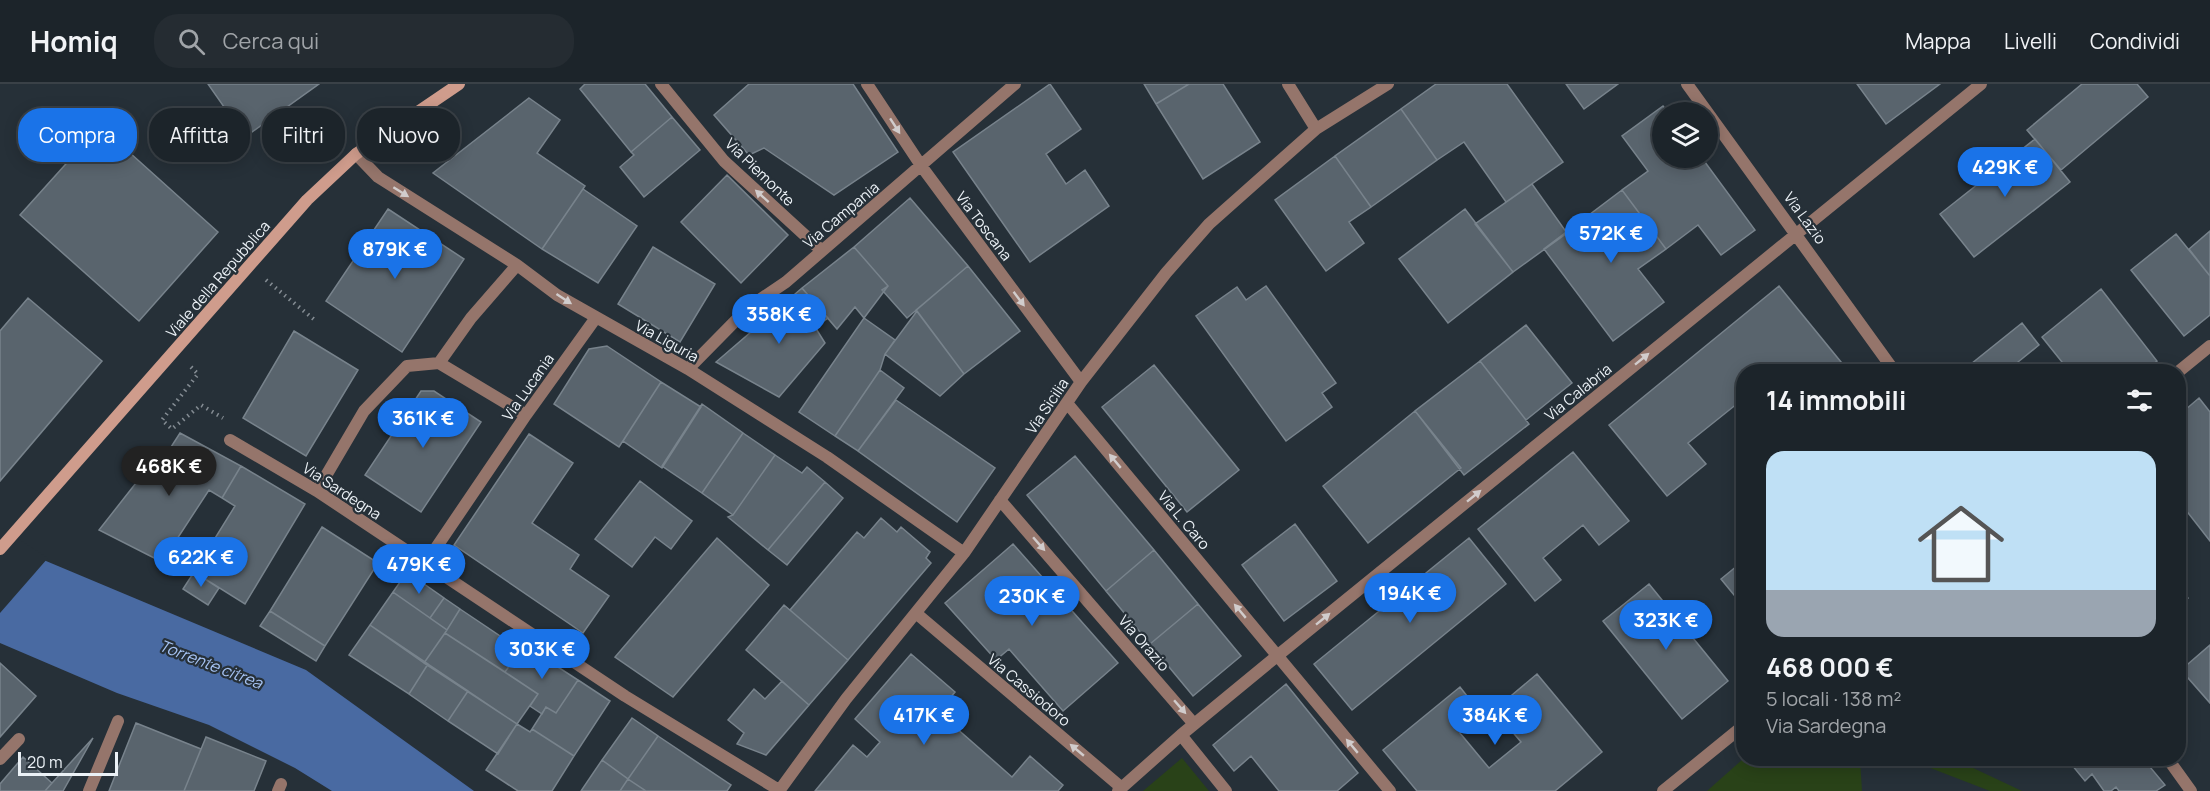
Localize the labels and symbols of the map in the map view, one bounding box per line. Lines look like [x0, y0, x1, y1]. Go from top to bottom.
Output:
one-way arrow [889, 117, 900, 134]
street label: Via Piemonte [720, 133, 800, 211]
pin: 429K € [1956, 147, 2054, 198]
street label: Via Campania [798, 177, 884, 253]
one-way arrow [393, 186, 409, 197]
street label: Via Toscana [951, 187, 1017, 265]
street label: Via Lazio [1779, 188, 1831, 248]
one-way arrow [755, 190, 770, 203]
pin: 572K € [1562, 213, 1660, 264]
street label: Viale della Repubblica [161, 216, 275, 342]
pin: 879K € [346, 229, 444, 280]
one-way arrow [1013, 290, 1025, 306]
one-way arrow [556, 293, 572, 304]
pin: 358K € [730, 294, 828, 345]
street label: Via Liguria [631, 315, 703, 367]
street label: Via Lucania [497, 349, 559, 425]
one-way arrow [1634, 354, 1649, 366]
street label: Via Calabria [1540, 358, 1616, 426]
street label: Via Sicilia [1021, 374, 1073, 438]
pin: 361K € [374, 398, 472, 449]
pin: 468K € [120, 446, 218, 497]
one-way arrow [1109, 454, 1122, 469]
street label: Via Sardegna [298, 458, 386, 524]
street label: Via L. Caro [1153, 486, 1215, 554]
one-way arrow [1466, 489, 1482, 502]
one-way arrow [1032, 536, 1045, 551]
pin: 622K € [152, 537, 250, 588]
pin: 479K € [370, 544, 468, 595]
pin: 194K € [1361, 573, 1459, 624]
pin: 230K € [983, 576, 1081, 627]
pin: 323K € [1617, 600, 1715, 651]
one-way arrow [1234, 604, 1247, 619]
street label: Via Orazio [1114, 610, 1174, 676]
one-way arrow [1315, 612, 1331, 625]
pin: 303K € [493, 629, 591, 680]
water label: Torrente citrea [156, 634, 267, 694]
street label: Via Cassiodoro [983, 649, 1075, 731]
pin: 417K € [875, 695, 973, 746]
pin: 384K € [1446, 695, 1544, 746]
one-way arrow [1173, 699, 1186, 714]
one-way arrow [1346, 738, 1359, 754]
one-way arrow [1070, 744, 1085, 757]
scale bar [18, 749, 118, 776]

